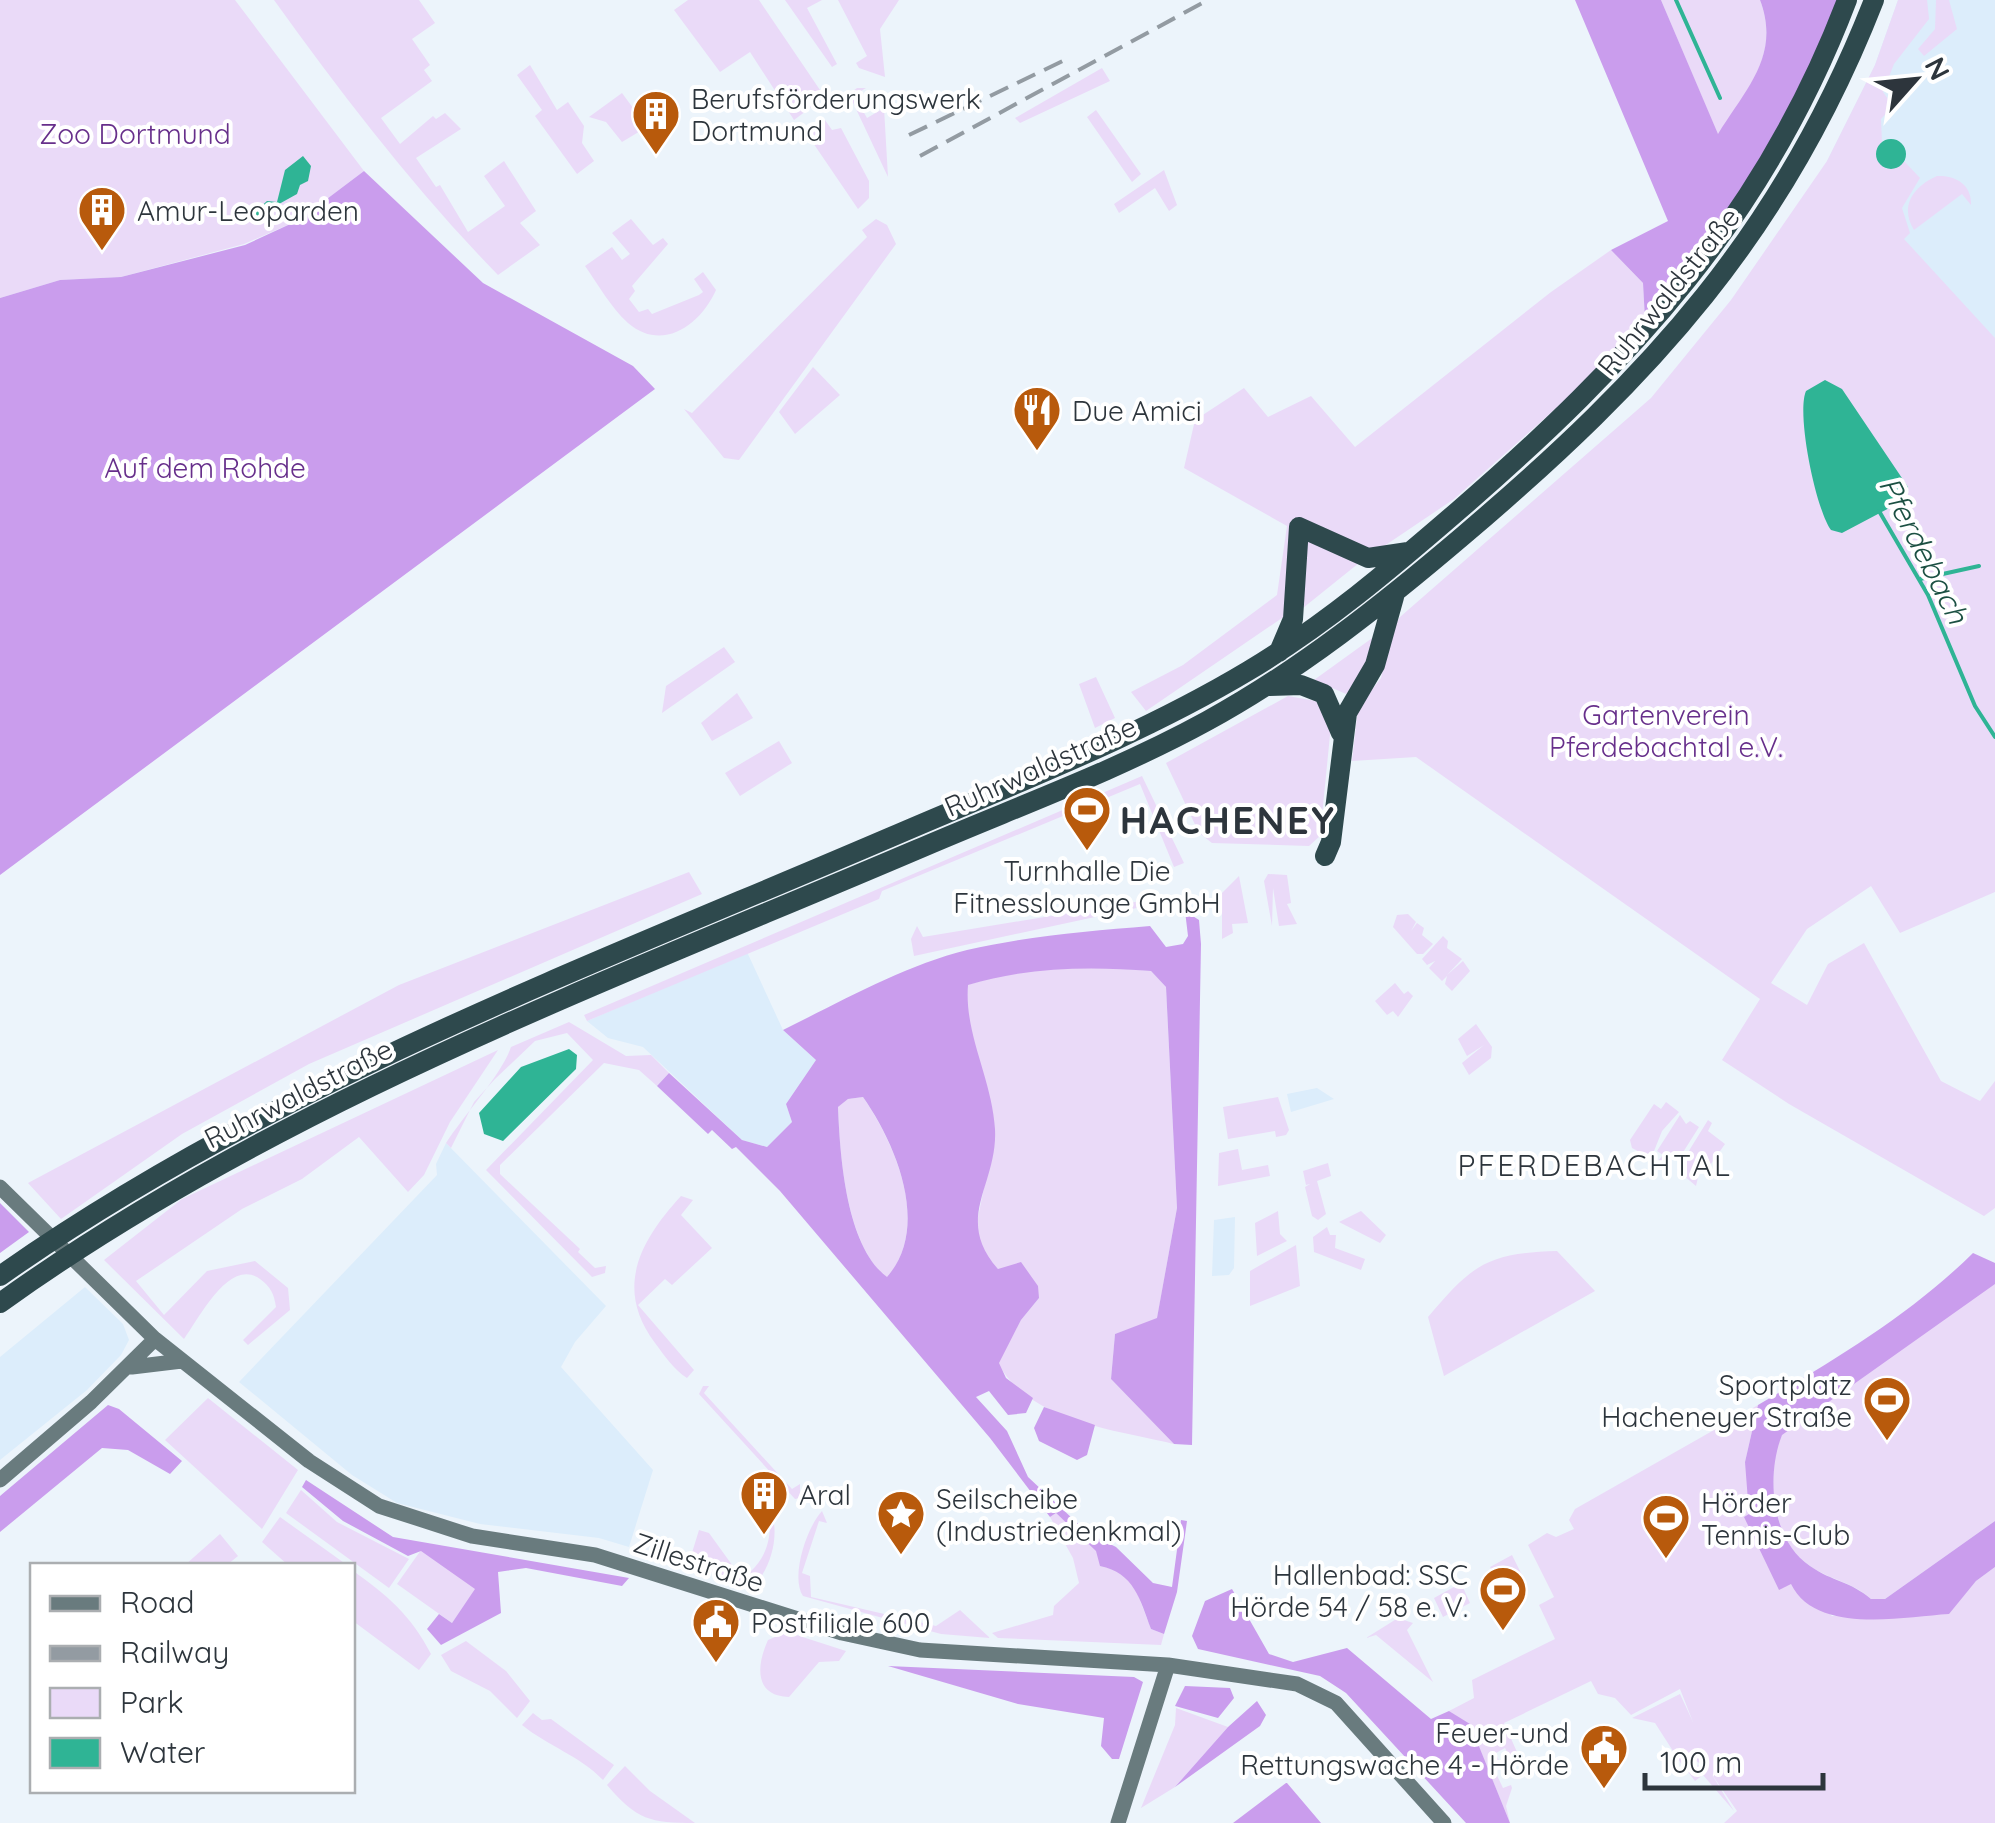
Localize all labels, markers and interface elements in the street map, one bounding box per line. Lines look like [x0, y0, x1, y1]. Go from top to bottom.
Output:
north arrow [1865, 30, 1965, 130]
text: N [1917, 51, 1958, 86]
place label: Berufsförderungswerk Dortmund [691, 81, 981, 148]
building icon: Berufsförderungswerk Dortmund [630, 88, 682, 156]
park label: Zoo Dortmund [39, 116, 231, 151]
building icon: Amur-Leoparden [76, 184, 128, 252]
place label: Amur-Leoparden [137, 193, 359, 228]
street label: Ruhrwaldstraße [1589, 200, 1747, 382]
restaurant icon: Due Amici [1011, 384, 1063, 452]
place label: Due Amici [1072, 393, 1202, 428]
park label: Auf dem Rohde [104, 450, 306, 485]
water label: Pferdebach [1871, 470, 1978, 631]
park label: Gartenverein Pferdebachtal e.V. [1549, 697, 1783, 764]
street label: Ruhrwaldstraße [939, 708, 1141, 824]
sports icon: Turnhalle Die Fitnesslounge GmbH [1061, 784, 1113, 852]
district label: HACHENEY [1120, 796, 1336, 844]
place label: Turnhalle Die Fitnesslounge GmbH [953, 853, 1221, 920]
street label: Ruhrwaldstraße [198, 1031, 398, 1155]
district label: PFERDEBACHTAL [1457, 1146, 1733, 1184]
place label: Sportplatz Hacheneyer Straße [1601, 1367, 1852, 1434]
sports icon: Sportplatz Hacheneyer Straße [1861, 1374, 1913, 1442]
building icon: Aral [738, 1468, 790, 1536]
place label: Aral [799, 1477, 851, 1512]
place label: Seilscheibe (Industriedenkmal) [936, 1481, 1182, 1548]
place label: Hörder Tennis-Club [1701, 1485, 1850, 1552]
place icon: Seilscheibe (Industriedenkmal) [875, 1488, 927, 1556]
sports icon: Hörder Tennis-Club [1640, 1492, 1692, 1560]
street label: Zillestraße [629, 1524, 769, 1600]
place label: Hallenbad: SSC Hörde 54 / 58 e. V. [1230, 1557, 1468, 1624]
legend [30, 1563, 355, 1793]
sports icon: Hallenbad: SSC Hörde 54 / 58 e. V. [1477, 1564, 1529, 1632]
text: Road [120, 1583, 194, 1621]
public building icon: Postfiliale 600 [690, 1596, 742, 1664]
place label: Postfiliale 600 [751, 1605, 930, 1640]
text: Railway [120, 1633, 229, 1671]
text: Park [120, 1683, 184, 1721]
place label: Feuer-und Rettungswache 4 - Hörde [1240, 1715, 1569, 1782]
public building icon: Feuer-und Rettungswache 4 - Hörde [1578, 1722, 1630, 1790]
scale bar [1645, 1728, 1822, 1790]
text: Water [120, 1733, 206, 1771]
text: 100 m [1660, 1743, 1742, 1781]

